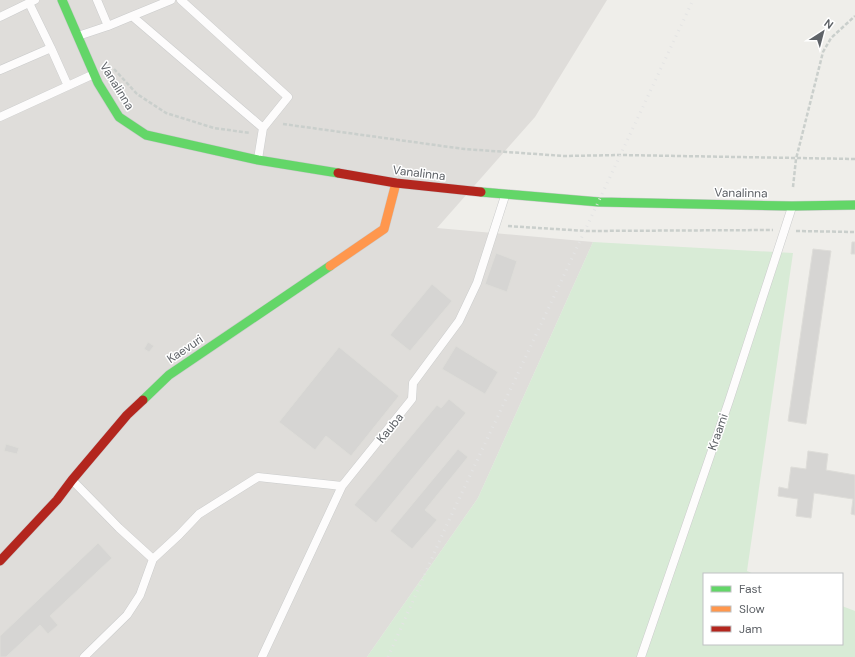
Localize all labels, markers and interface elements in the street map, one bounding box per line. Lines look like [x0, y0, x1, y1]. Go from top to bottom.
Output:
north arrow [803, 12, 843, 52]
text: N [822, 16, 836, 32]
street label: Vanalinna [96, 59, 138, 113]
street label: Vanalinna [392, 162, 446, 184]
street label: Vanalinna [714, 185, 768, 201]
street label: Kaevuri [164, 331, 206, 367]
street label: Kauba [373, 410, 407, 446]
street label: Kraami [704, 411, 732, 453]
legend [703, 573, 843, 645]
text: Fast [739, 581, 762, 597]
text: Slow [739, 601, 765, 617]
text: Jam [739, 621, 762, 637]

